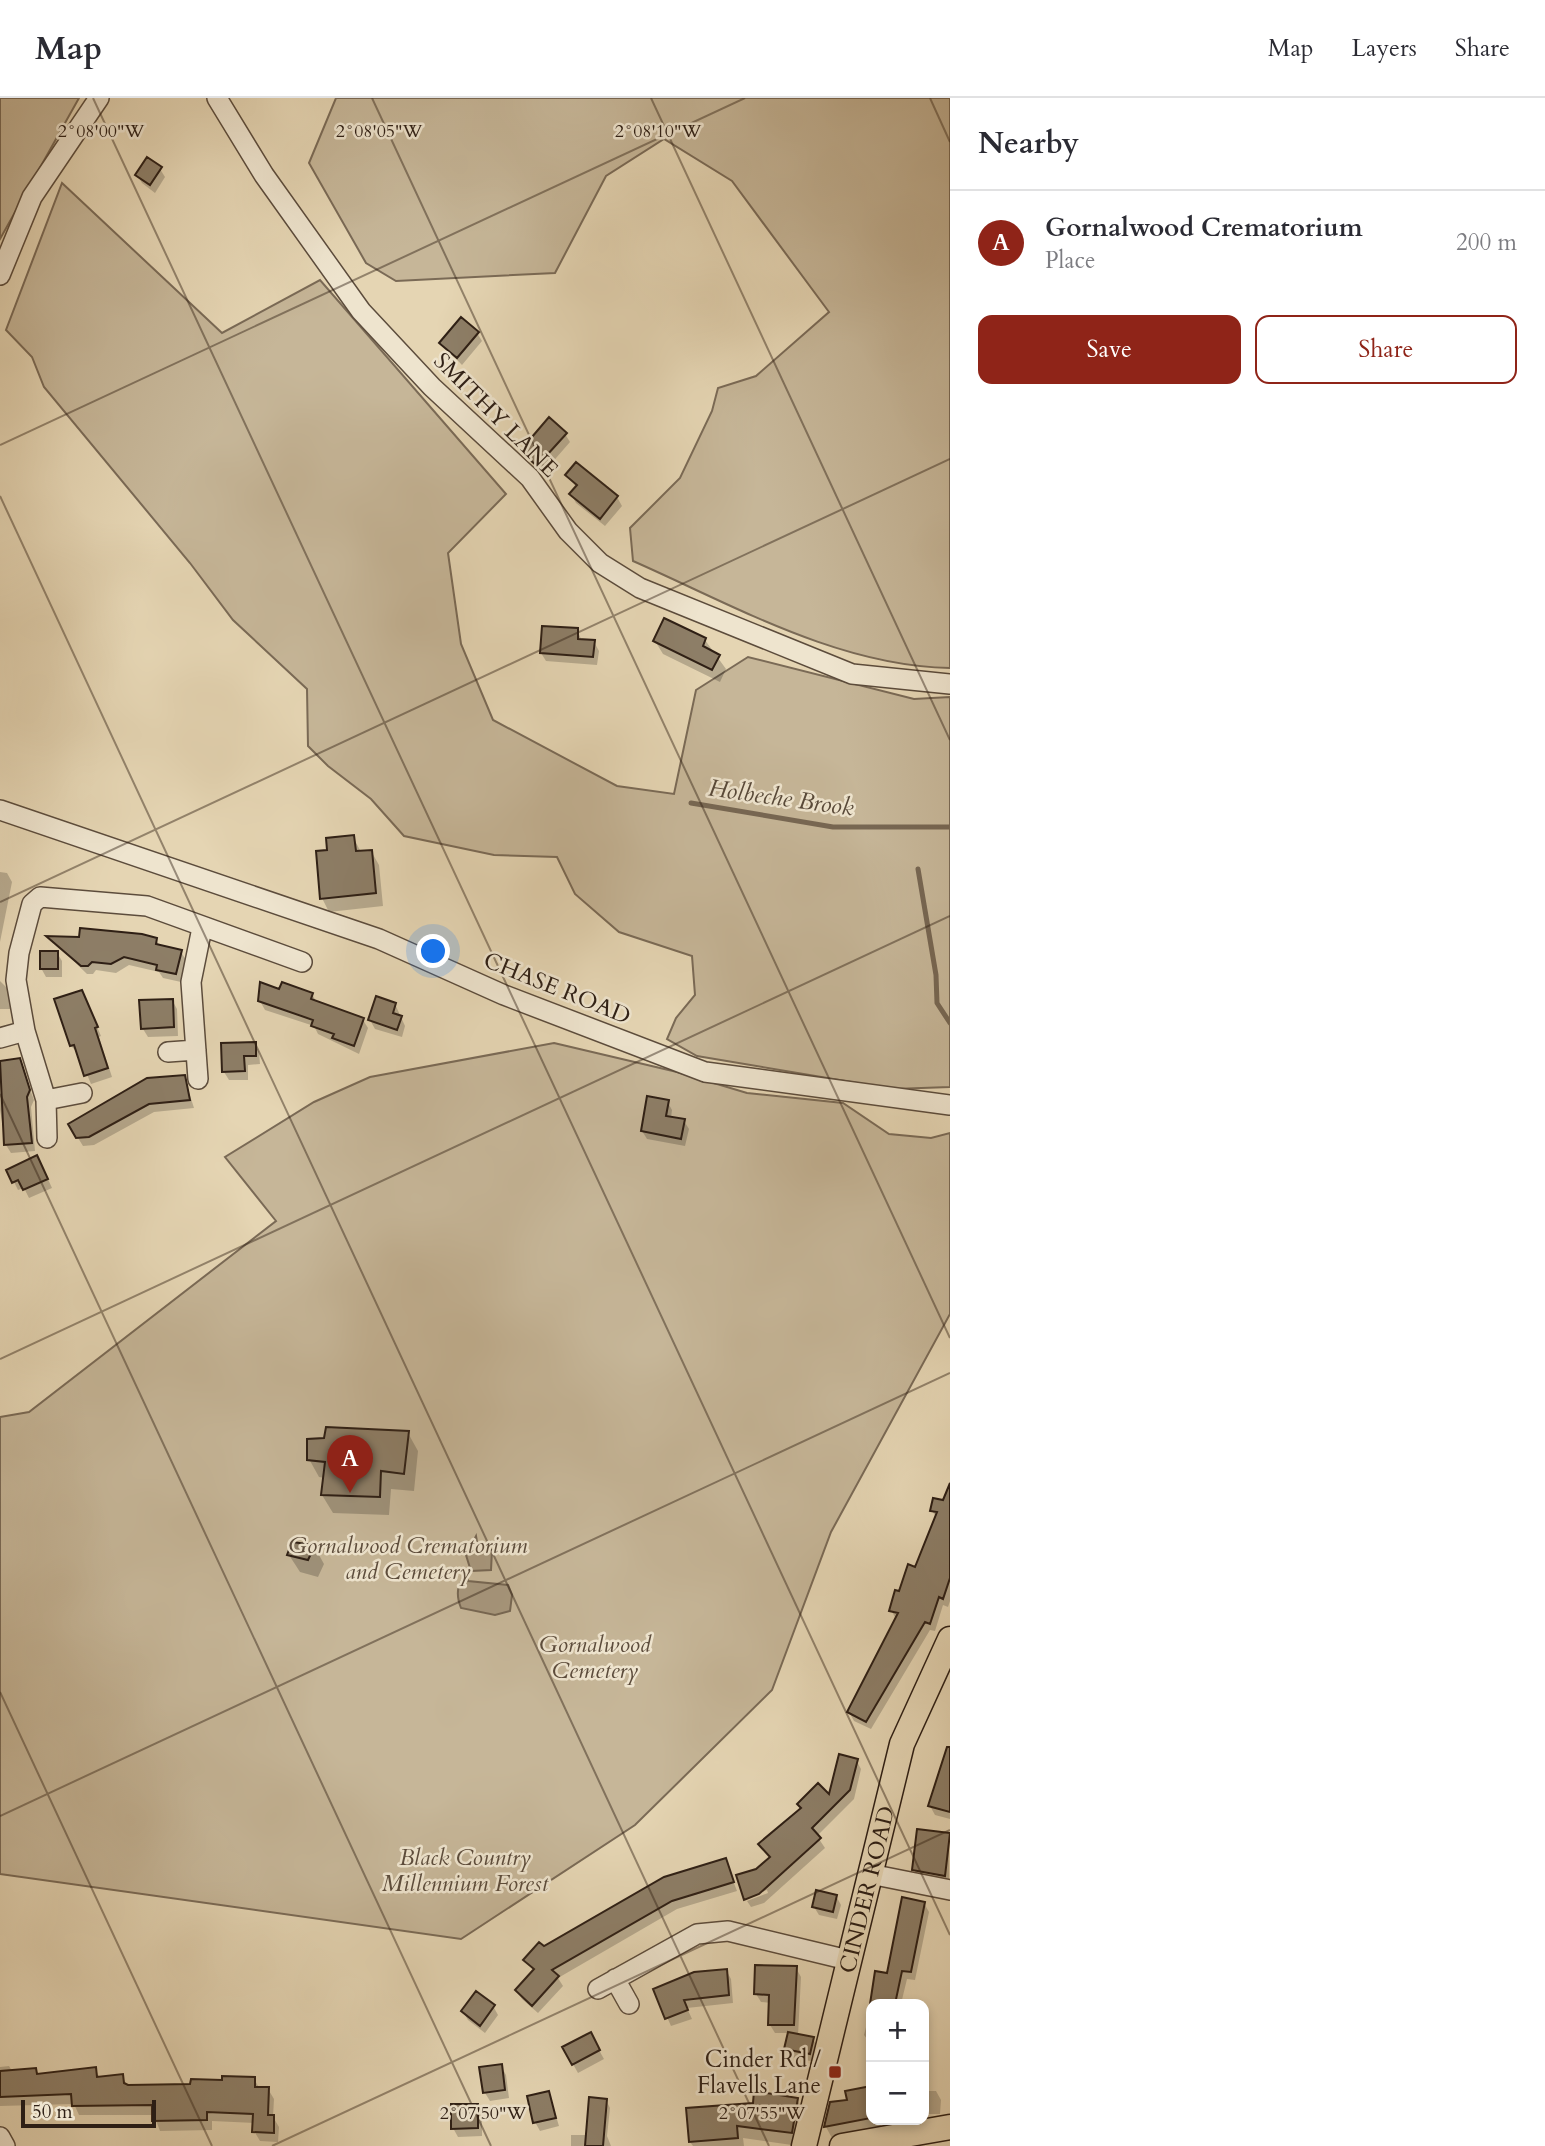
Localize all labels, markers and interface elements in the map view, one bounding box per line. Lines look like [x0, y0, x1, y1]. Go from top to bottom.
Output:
text: Map [35, 26, 102, 71]
text: Map [1268, 32, 1314, 65]
text: Layers [1352, 32, 1417, 65]
text: Share [1455, 32, 1510, 65]
text: 2°08'00"W [58, 119, 144, 144]
text: 2°08'05"W [336, 119, 422, 144]
text: 2°08'10"W [615, 119, 701, 144]
text: Nearby [978, 123, 1079, 164]
text: Gornalwood Crematorium [1045, 210, 1363, 245]
text: A [992, 227, 1010, 258]
text: 200 m [1456, 227, 1517, 258]
text: Place [1045, 245, 1095, 276]
button: Save [978, 315, 1241, 384]
button: Share [1255, 315, 1517, 384]
street label: SMITHY LANE [427, 346, 565, 484]
water label: Holbeche Brook [706, 771, 856, 825]
your location [416, 934, 450, 968]
street label: CHASE ROAD [479, 944, 635, 1032]
pin: A [327, 1435, 373, 1493]
park label: Gornalwood Crematorium and Cemetery [288, 1530, 528, 1587]
park label: Gornalwood Cemetery [539, 1629, 652, 1686]
street label: CINDER ROAD [831, 1803, 902, 1976]
park label: Black Country Millennium Forest [382, 1842, 550, 1899]
map controls [866, 1999, 929, 2125]
button: + [866, 1999, 929, 2062]
place label: Cinder Rd / Flavells Lane [697, 2044, 822, 2101]
button: − [866, 2062, 929, 2125]
marker: Cinder Rd / Flavells Lane [827, 2064, 843, 2080]
scale bar [21, 2097, 156, 2129]
text: 50 m [32, 2099, 73, 2125]
text: 2°07'50"W [440, 2101, 526, 2126]
text: 2°07'55"W [719, 2101, 805, 2126]

